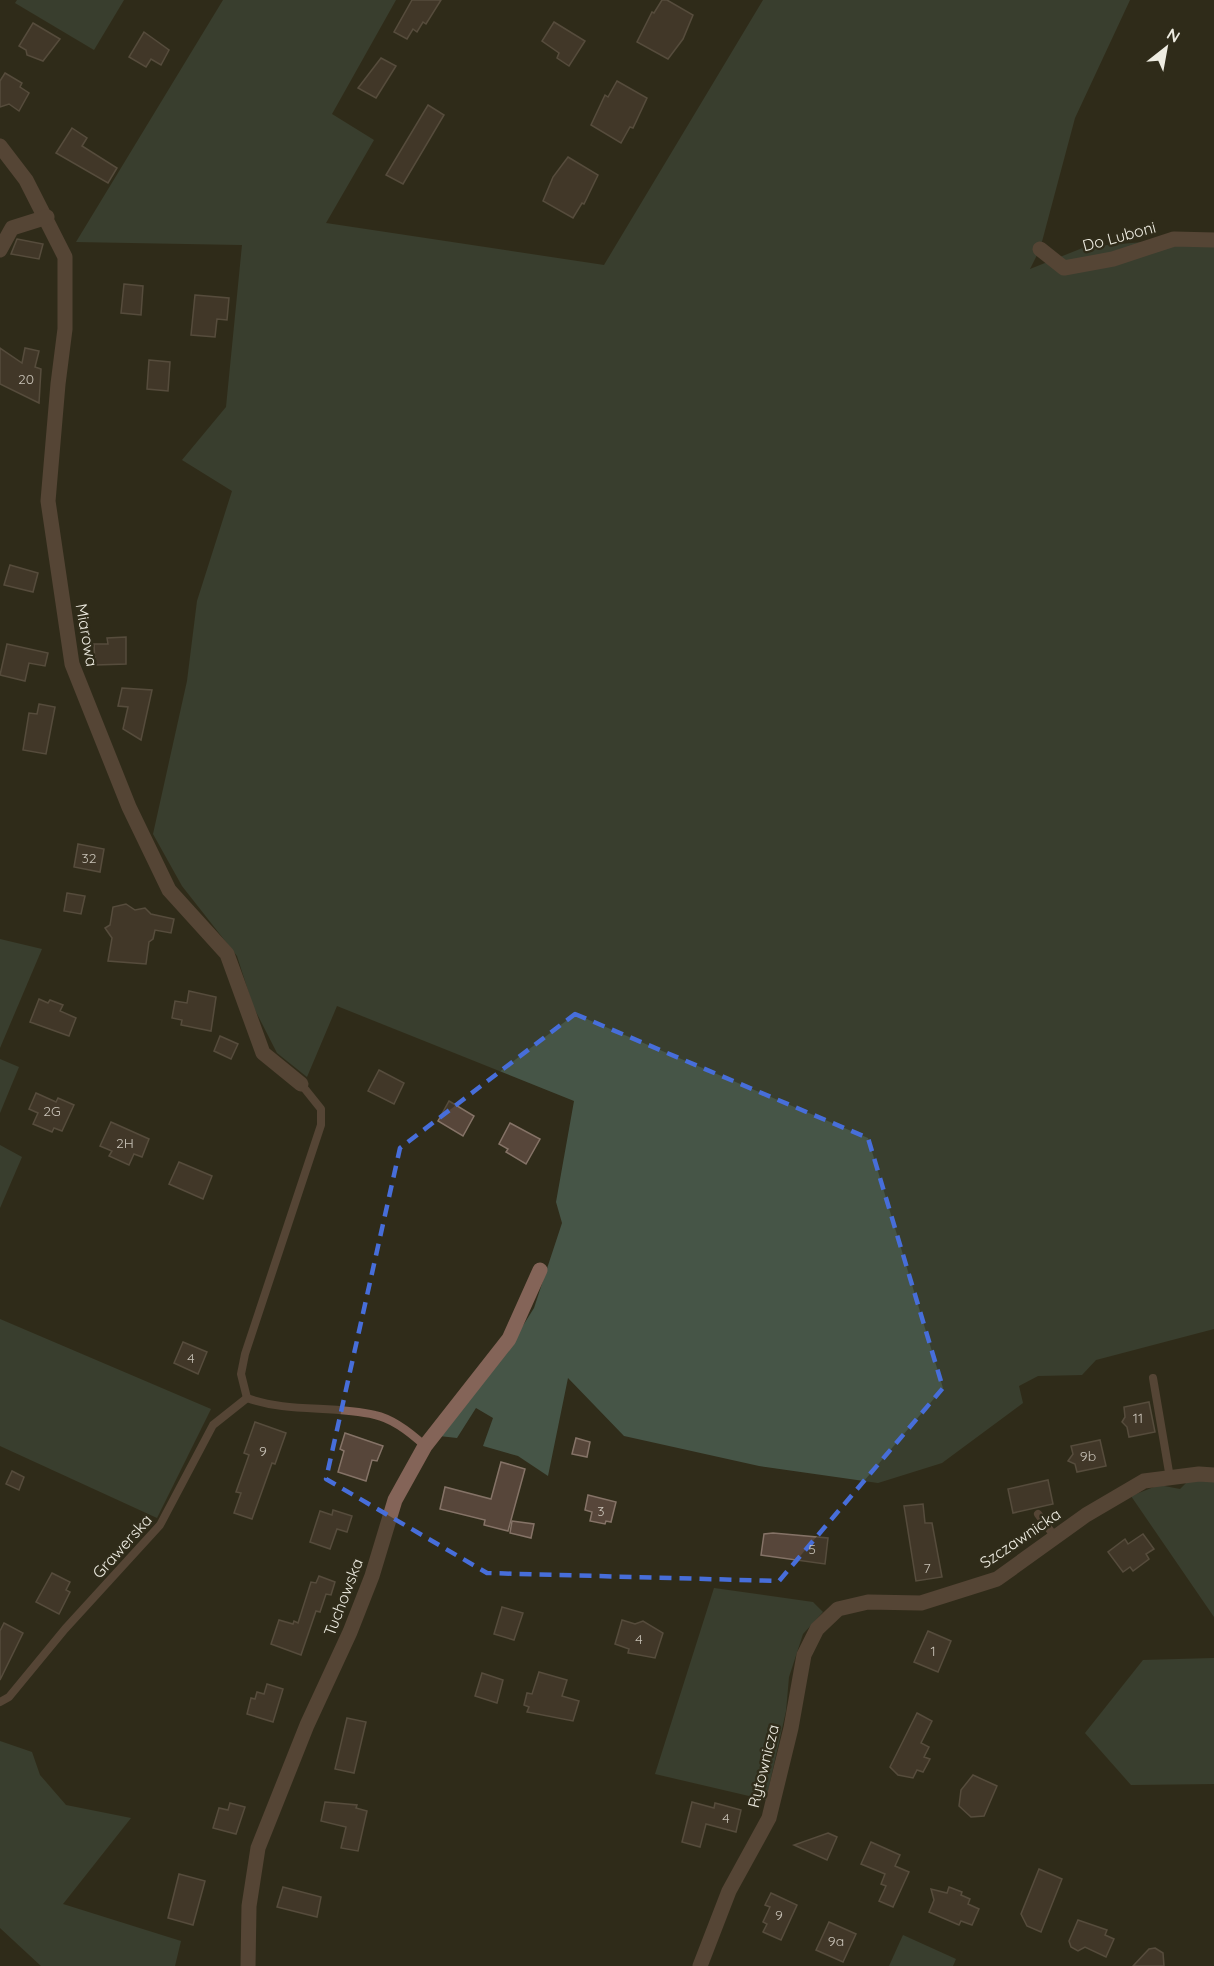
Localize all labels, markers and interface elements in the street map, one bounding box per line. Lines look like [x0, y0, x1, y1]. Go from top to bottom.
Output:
north arrow [1136, 18, 1196, 78]
text: N [1164, 24, 1184, 47]
street label: Do Luboni [1080, 217, 1158, 255]
house number: 20 [18, 370, 34, 388]
street label: Miarowa [72, 602, 102, 668]
house number: 32 [81, 849, 97, 867]
house number: 2G [43, 1102, 61, 1120]
house number: 2H [116, 1134, 134, 1152]
house number: 4 [187, 1349, 195, 1367]
house number: 11 [1133, 1409, 1143, 1427]
house number: 9 [259, 1442, 267, 1460]
house number: 9b [1080, 1447, 1096, 1465]
house number: 3 [597, 1502, 605, 1520]
street label: Szczawnicka [976, 1504, 1064, 1572]
street label: Grawerska [88, 1510, 156, 1582]
house number: 5 [808, 1540, 816, 1558]
street label: Tuchowska [319, 1555, 367, 1639]
house number: 7 [923, 1559, 931, 1577]
house number: 4 [635, 1630, 643, 1648]
house number: 1 [930, 1642, 936, 1660]
street label: Rytownicza [743, 1722, 783, 1810]
house number: 4 [722, 1809, 730, 1827]
house number: 9 [775, 1906, 783, 1924]
house number: 9a [828, 1932, 844, 1950]

